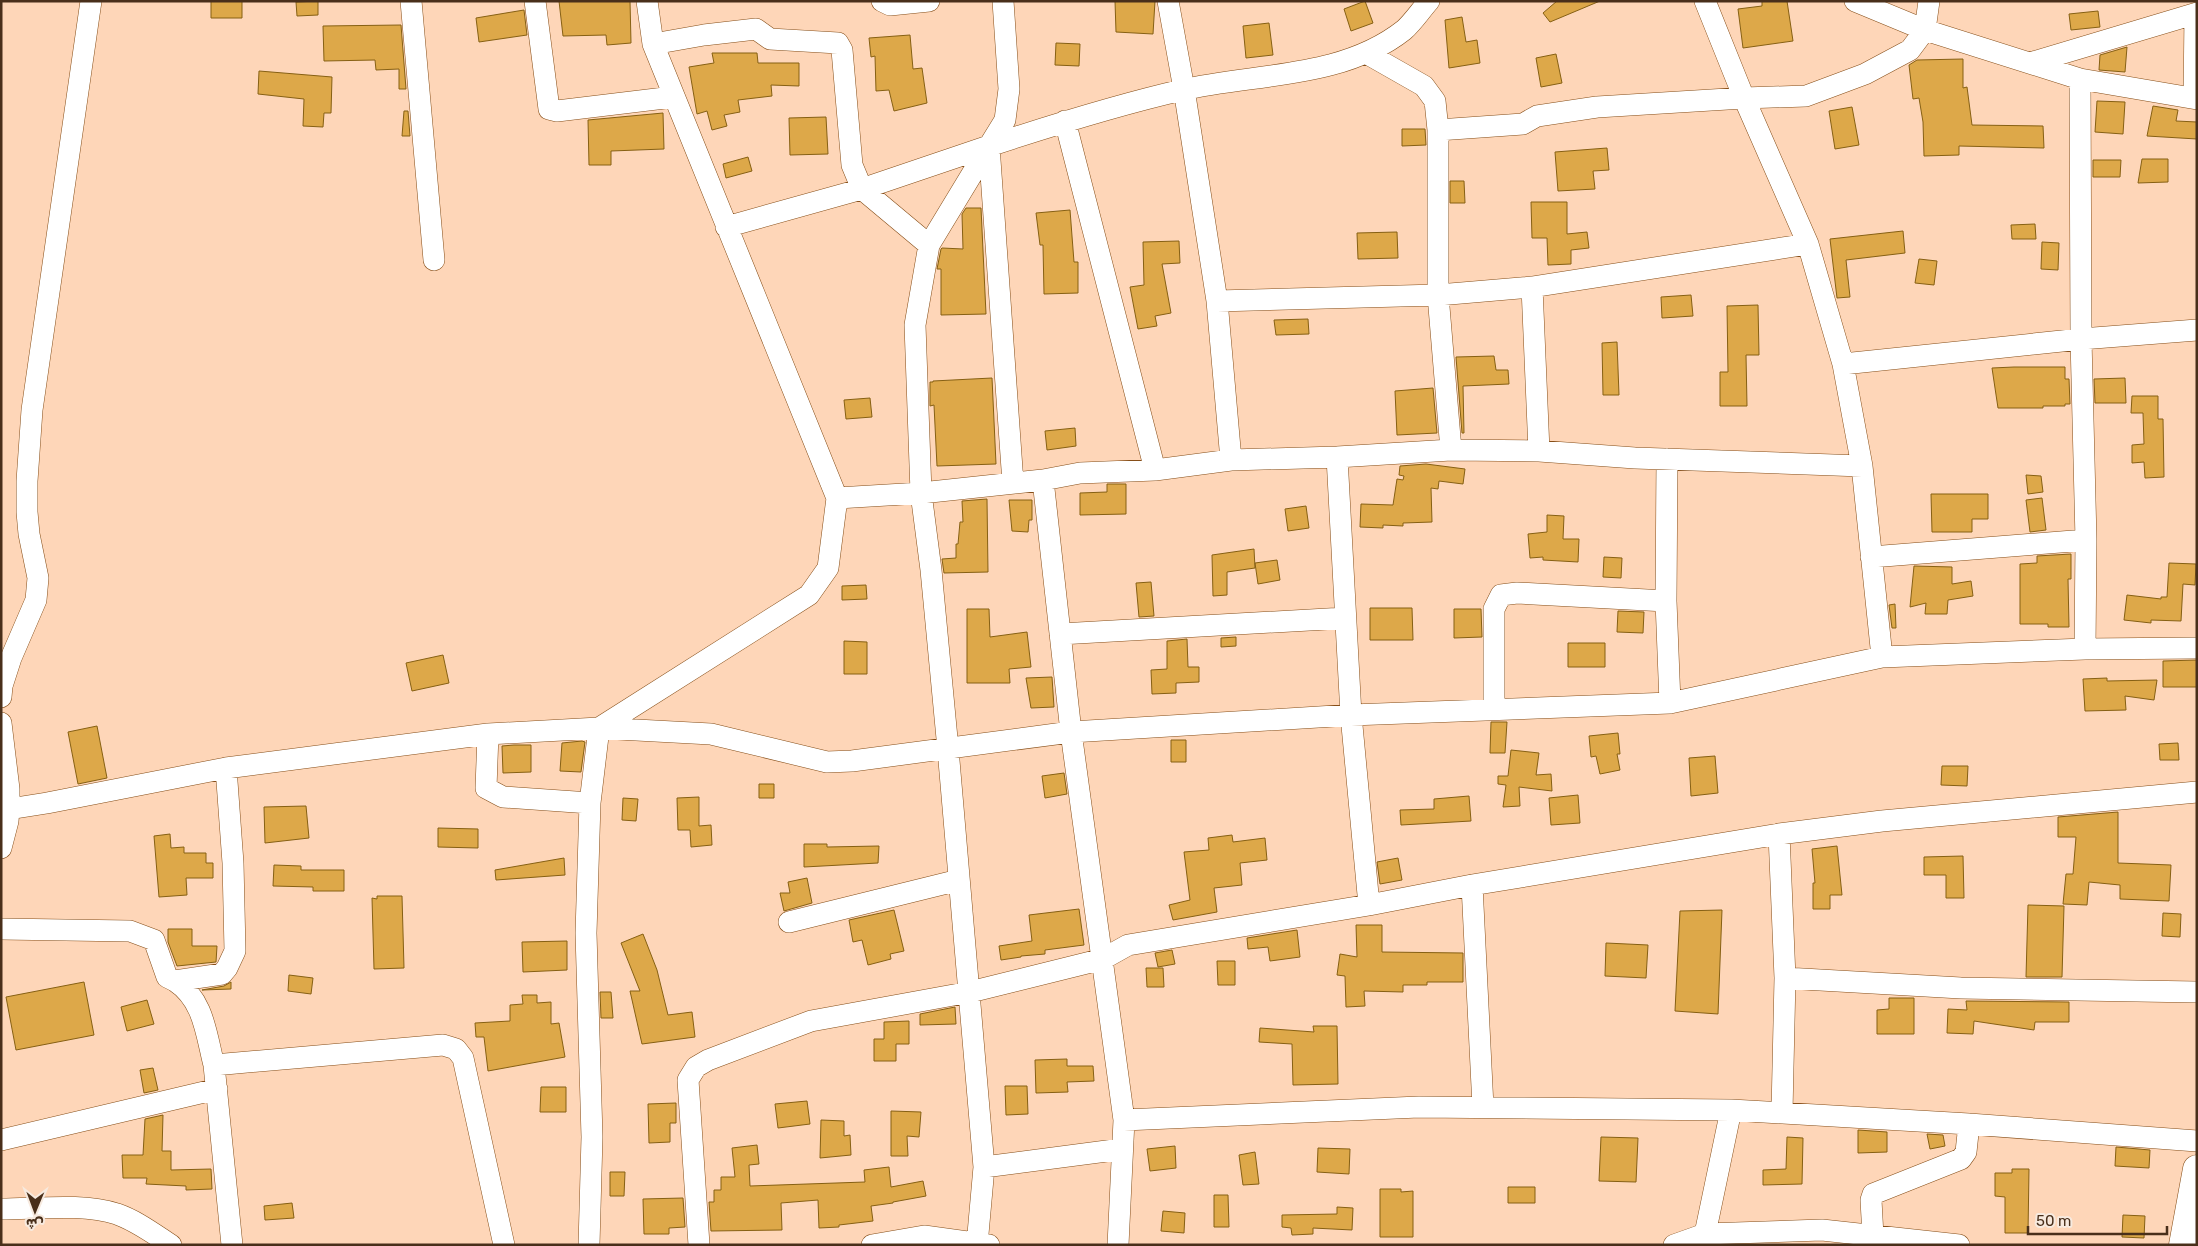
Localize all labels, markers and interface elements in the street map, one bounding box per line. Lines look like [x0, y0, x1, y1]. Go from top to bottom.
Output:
north arrow [10, 1186, 60, 1236]
scale bar [2028, 1204, 2167, 1236]
text: 50 m [2036, 1212, 2071, 1230]
text: ش [26, 1215, 44, 1232]

